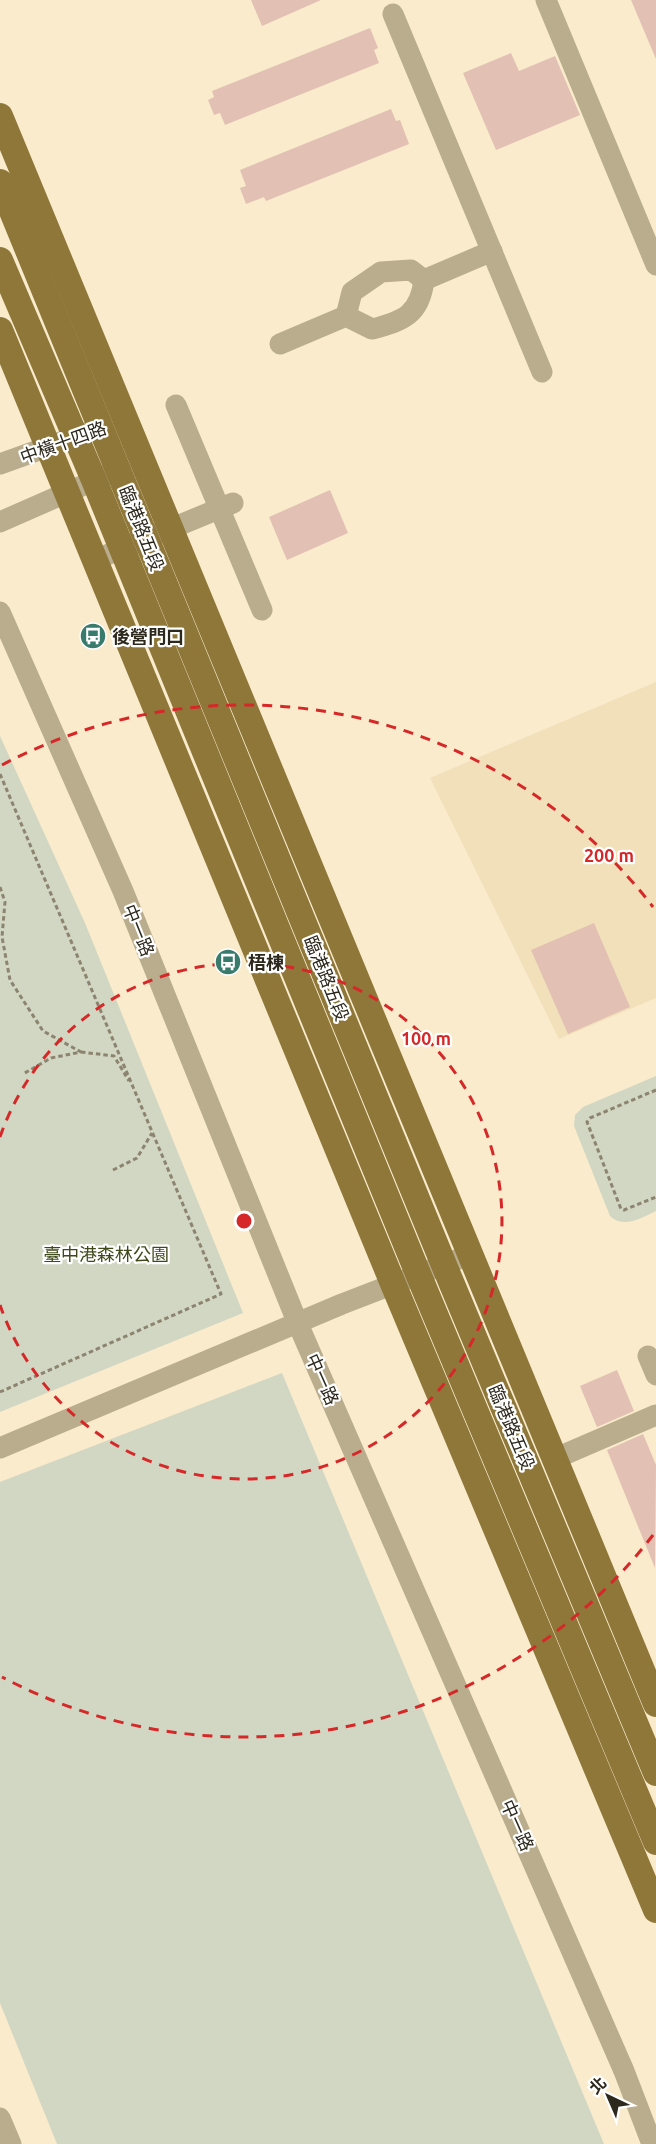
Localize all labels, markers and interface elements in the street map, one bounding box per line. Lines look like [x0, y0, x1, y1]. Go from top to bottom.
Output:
street label: 中橫十四路 [17, 417, 109, 467]
street label: 臨港路五段 [116, 483, 168, 573]
bus stop icon: 後營門口 [78, 621, 108, 651]
place label: 後營門口 [112, 626, 184, 646]
text: 200 m [584, 845, 634, 865]
street label: 中一路 [120, 901, 158, 959]
street label: 臨港路五段 [301, 933, 353, 1023]
bus stop icon: 梧棟 [213, 947, 243, 977]
place label: 梧棟 [248, 952, 284, 972]
text: 100 m [401, 1028, 451, 1048]
centre of rings [234, 1211, 254, 1231]
park label: 臺中港森林公園 [43, 1244, 169, 1264]
street label: 中一路 [303, 1350, 343, 1408]
street label: 臨港路五段 [485, 1382, 539, 1472]
street label: 中一路 [498, 1796, 538, 1854]
north arrow [578, 2066, 638, 2126]
text: 北 [586, 2073, 610, 2097]

